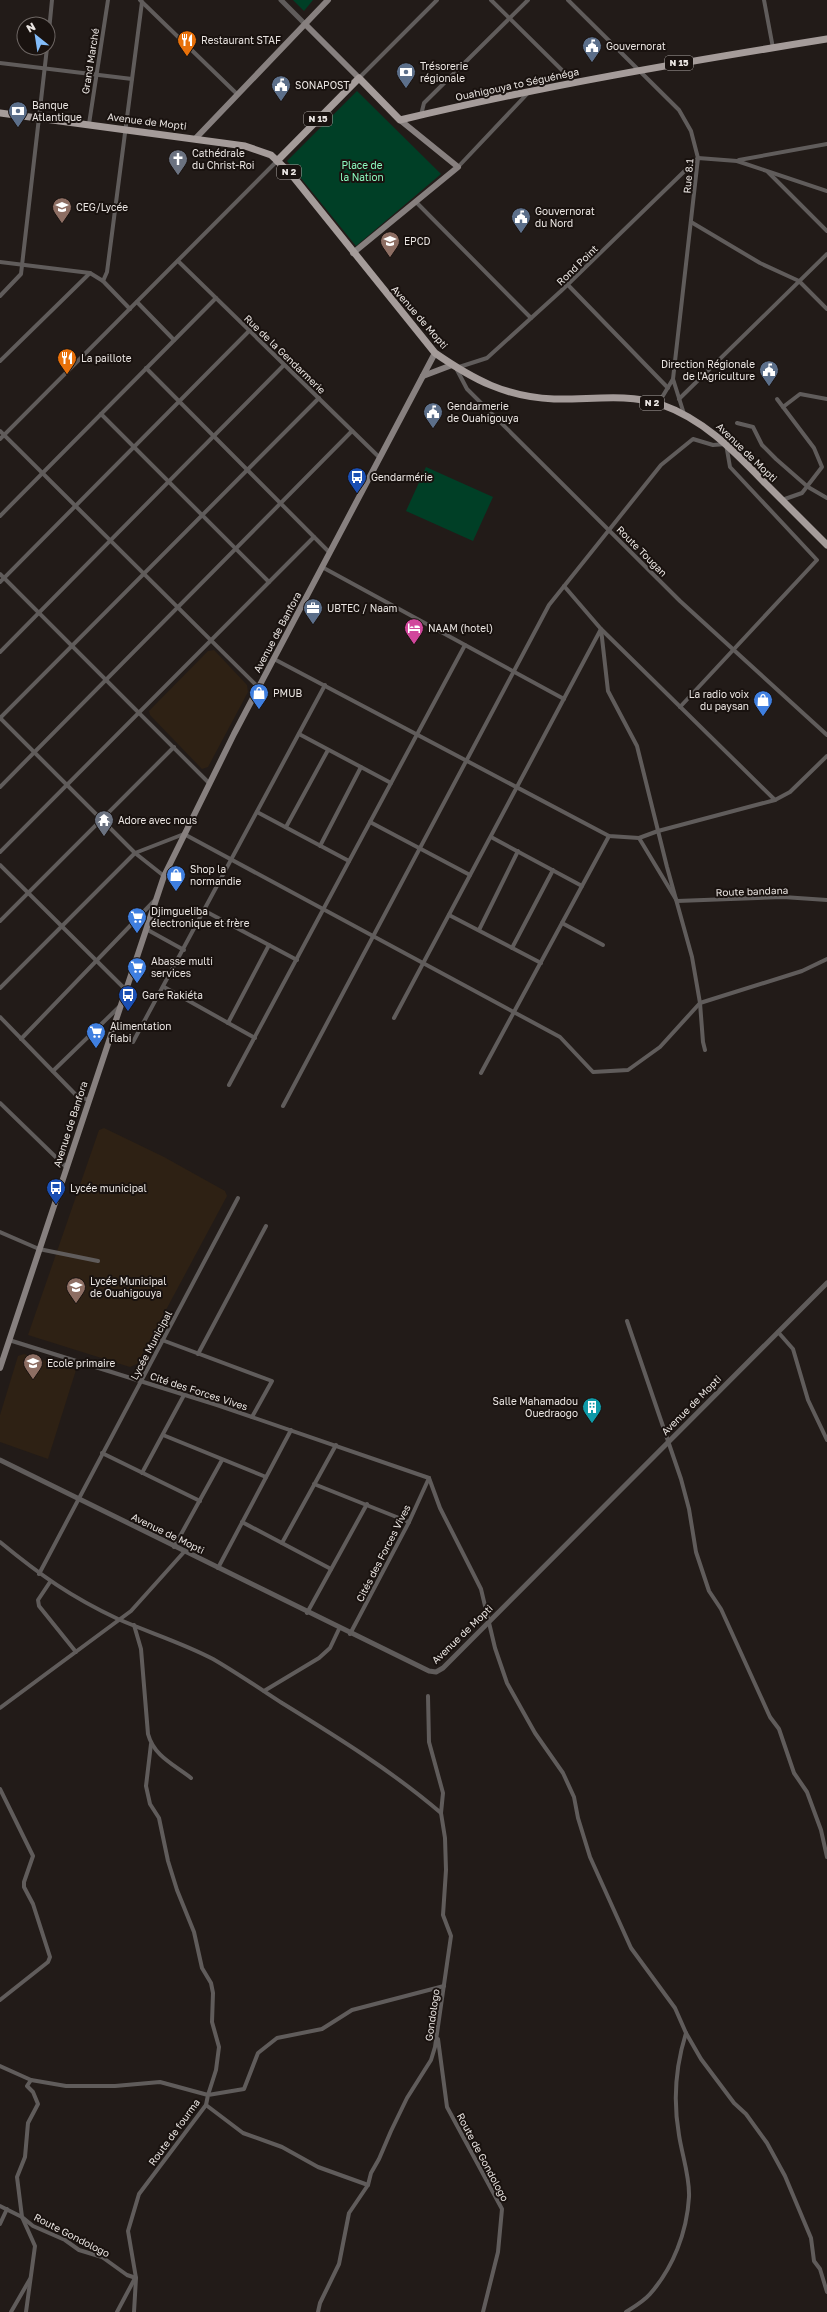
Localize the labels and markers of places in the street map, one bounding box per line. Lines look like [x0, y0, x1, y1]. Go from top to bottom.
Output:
restaurant icon: Restaurant STAF [176, 29, 198, 57]
place label: Restaurant STAF [201, 34, 281, 46]
public building icon: Gouvernorat [581, 35, 603, 63]
place label: Gouvernorat [606, 40, 666, 52]
place label: Trésorerie régionale [420, 60, 468, 84]
bank icon: Trésorerie régionale [395, 61, 417, 89]
public building icon: SONAPOST [270, 74, 292, 102]
place label: SONAPOST [295, 79, 350, 91]
place label: Banque Atlantique [32, 99, 82, 123]
bank icon: Banque Atlantique [7, 100, 29, 128]
place label: Cathédrale du Christ-Roi [192, 147, 255, 171]
church icon: Cathédrale du Christ-Roi [167, 148, 189, 176]
school or university icon: CEG/Lycée [51, 196, 73, 224]
place label: CEG/Lycée [76, 201, 128, 213]
place label: Gouvernorat du Nord [535, 205, 595, 229]
public building icon: Gouvernorat du Nord [510, 206, 532, 234]
school or university icon: EPCD [379, 230, 401, 258]
place label: EPCD [404, 235, 430, 247]
restaurant icon: La paillote [56, 347, 78, 375]
place label: La paillote [81, 352, 132, 364]
place label: Direction Régionale de l'Agriculture [661, 358, 755, 382]
public building icon: Direction Régionale de l'Agriculture [758, 359, 780, 387]
place label: Gendarmerie de Ouahigouya [447, 400, 519, 424]
public building icon: Gendarmerie de Ouahigouya [422, 401, 444, 429]
bus stop icon: Gendarmérie [346, 466, 368, 494]
place label: Gendarmérie [371, 471, 433, 483]
office icon: UBTEC / Naam [302, 597, 324, 625]
place label: UBTEC / Naam [327, 602, 398, 614]
hotel icon: NAAM (hotel) [403, 617, 425, 645]
place label: NAAM (hotel) [428, 622, 493, 634]
shop icon: PMUB [248, 682, 270, 710]
place label: PMUB [273, 687, 302, 699]
place label: La radio voix du paysan [689, 688, 749, 712]
shop icon: La radio voix du paysan [752, 689, 774, 717]
temple icon: Adore avec nous [93, 809, 115, 837]
place label: Adore avec nous [118, 814, 197, 826]
place label: Shop la normandie [190, 863, 242, 887]
shop icon: Shop la normandie [165, 864, 187, 892]
place label: Djimgueliba électronique et frère [151, 905, 250, 929]
supermarket icon: Djimgueliba électronique et frère [126, 906, 148, 934]
place label: Abasse multi services [151, 955, 213, 979]
supermarket icon: Abasse multi services [126, 956, 148, 984]
bus stop icon: Gare Rakiéta [117, 984, 139, 1012]
place label: Gare Rakiéta [142, 989, 203, 1001]
place label: Alimentation flabi [110, 1020, 171, 1044]
supermarket icon: Alimentation flabi [85, 1021, 107, 1049]
bus stop icon: Lycée municipal [45, 1177, 67, 1205]
place label: Lycée municipal [70, 1182, 147, 1194]
place label: Lycée Municipal de Ouahigouya [90, 1275, 166, 1299]
school or university icon: Lycée Municipal de Ouahigouya [65, 1276, 87, 1304]
school or university icon: Ecole primaire [22, 1352, 44, 1380]
place label: Ecole primaire [47, 1357, 116, 1369]
place label: Salle Mahamadou Ouedraogo [493, 1395, 578, 1419]
building icon: Salle Mahamadou Ouedraogo [581, 1396, 603, 1424]

